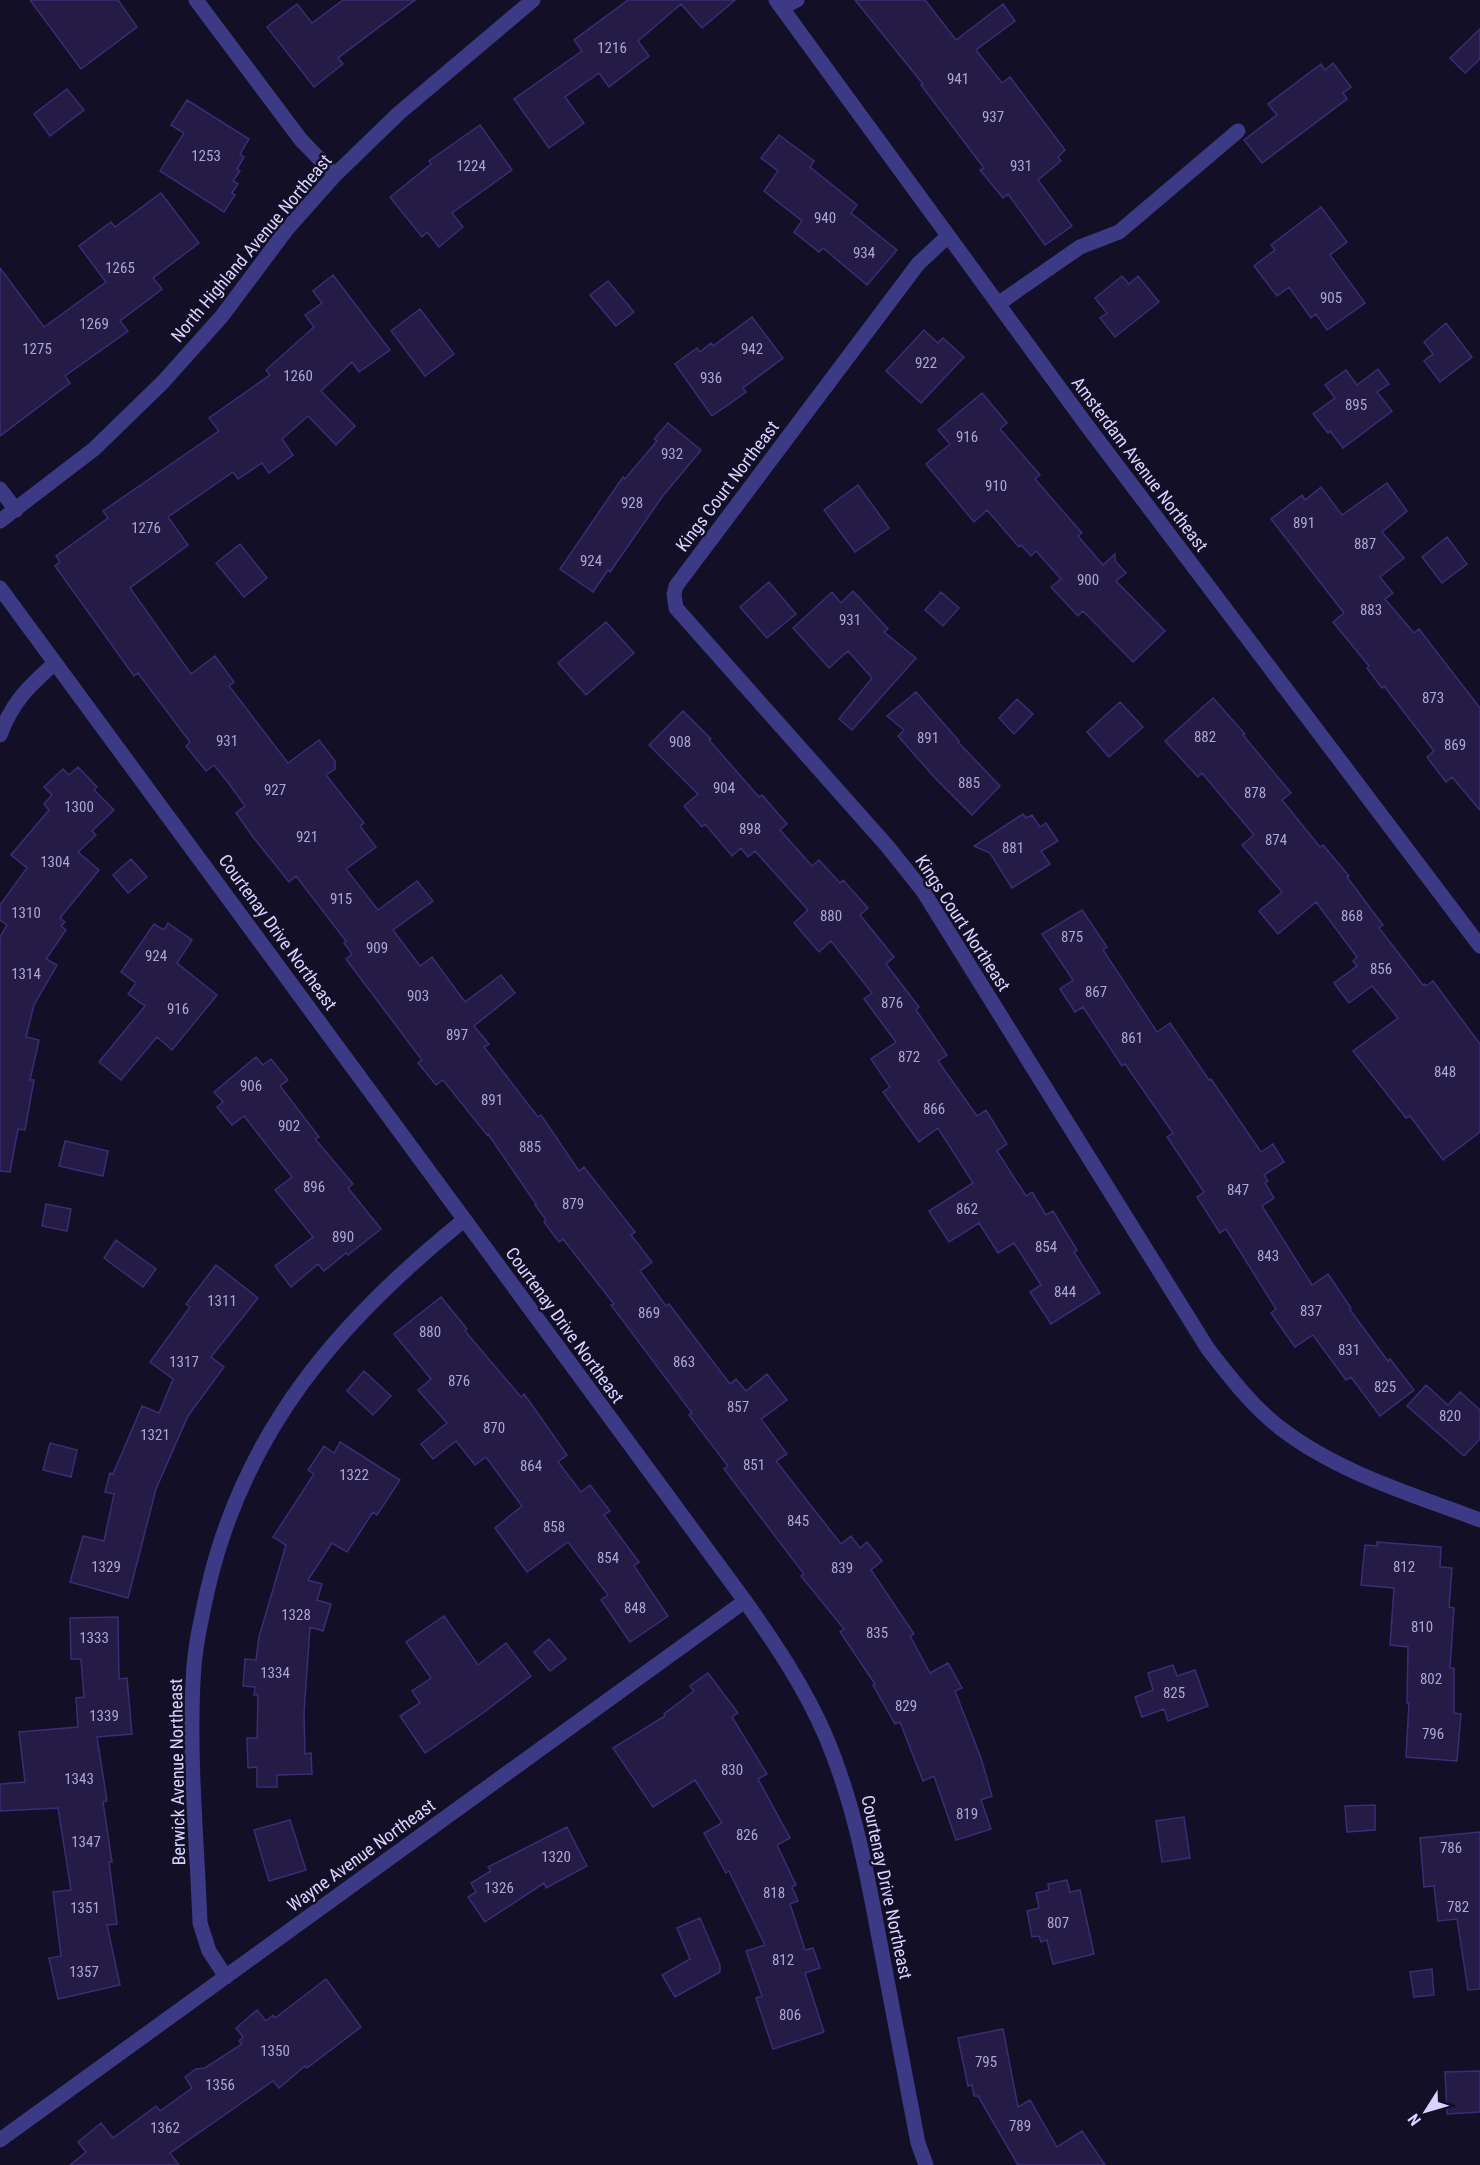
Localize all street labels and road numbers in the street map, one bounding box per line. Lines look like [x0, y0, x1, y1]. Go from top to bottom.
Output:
street label: North Highland Avenue Northeast [166, 150, 336, 346]
street label: Amsterdam Avenue Northeast [1067, 373, 1213, 555]
street label: Kings Court Northeast [671, 417, 783, 555]
street label: Courtenay Drive Northeast [214, 850, 342, 1014]
street label: Kings Court Northeast [911, 851, 1015, 995]
street label: Courtenay Drive Northeast [501, 1243, 629, 1407]
street label: Berwick Avenue Northeast [165, 1678, 189, 1866]
street label: Courtenay Drive Northeast [857, 1793, 917, 1981]
street label: Wayne Avenue Northeast [283, 1794, 439, 1916]

